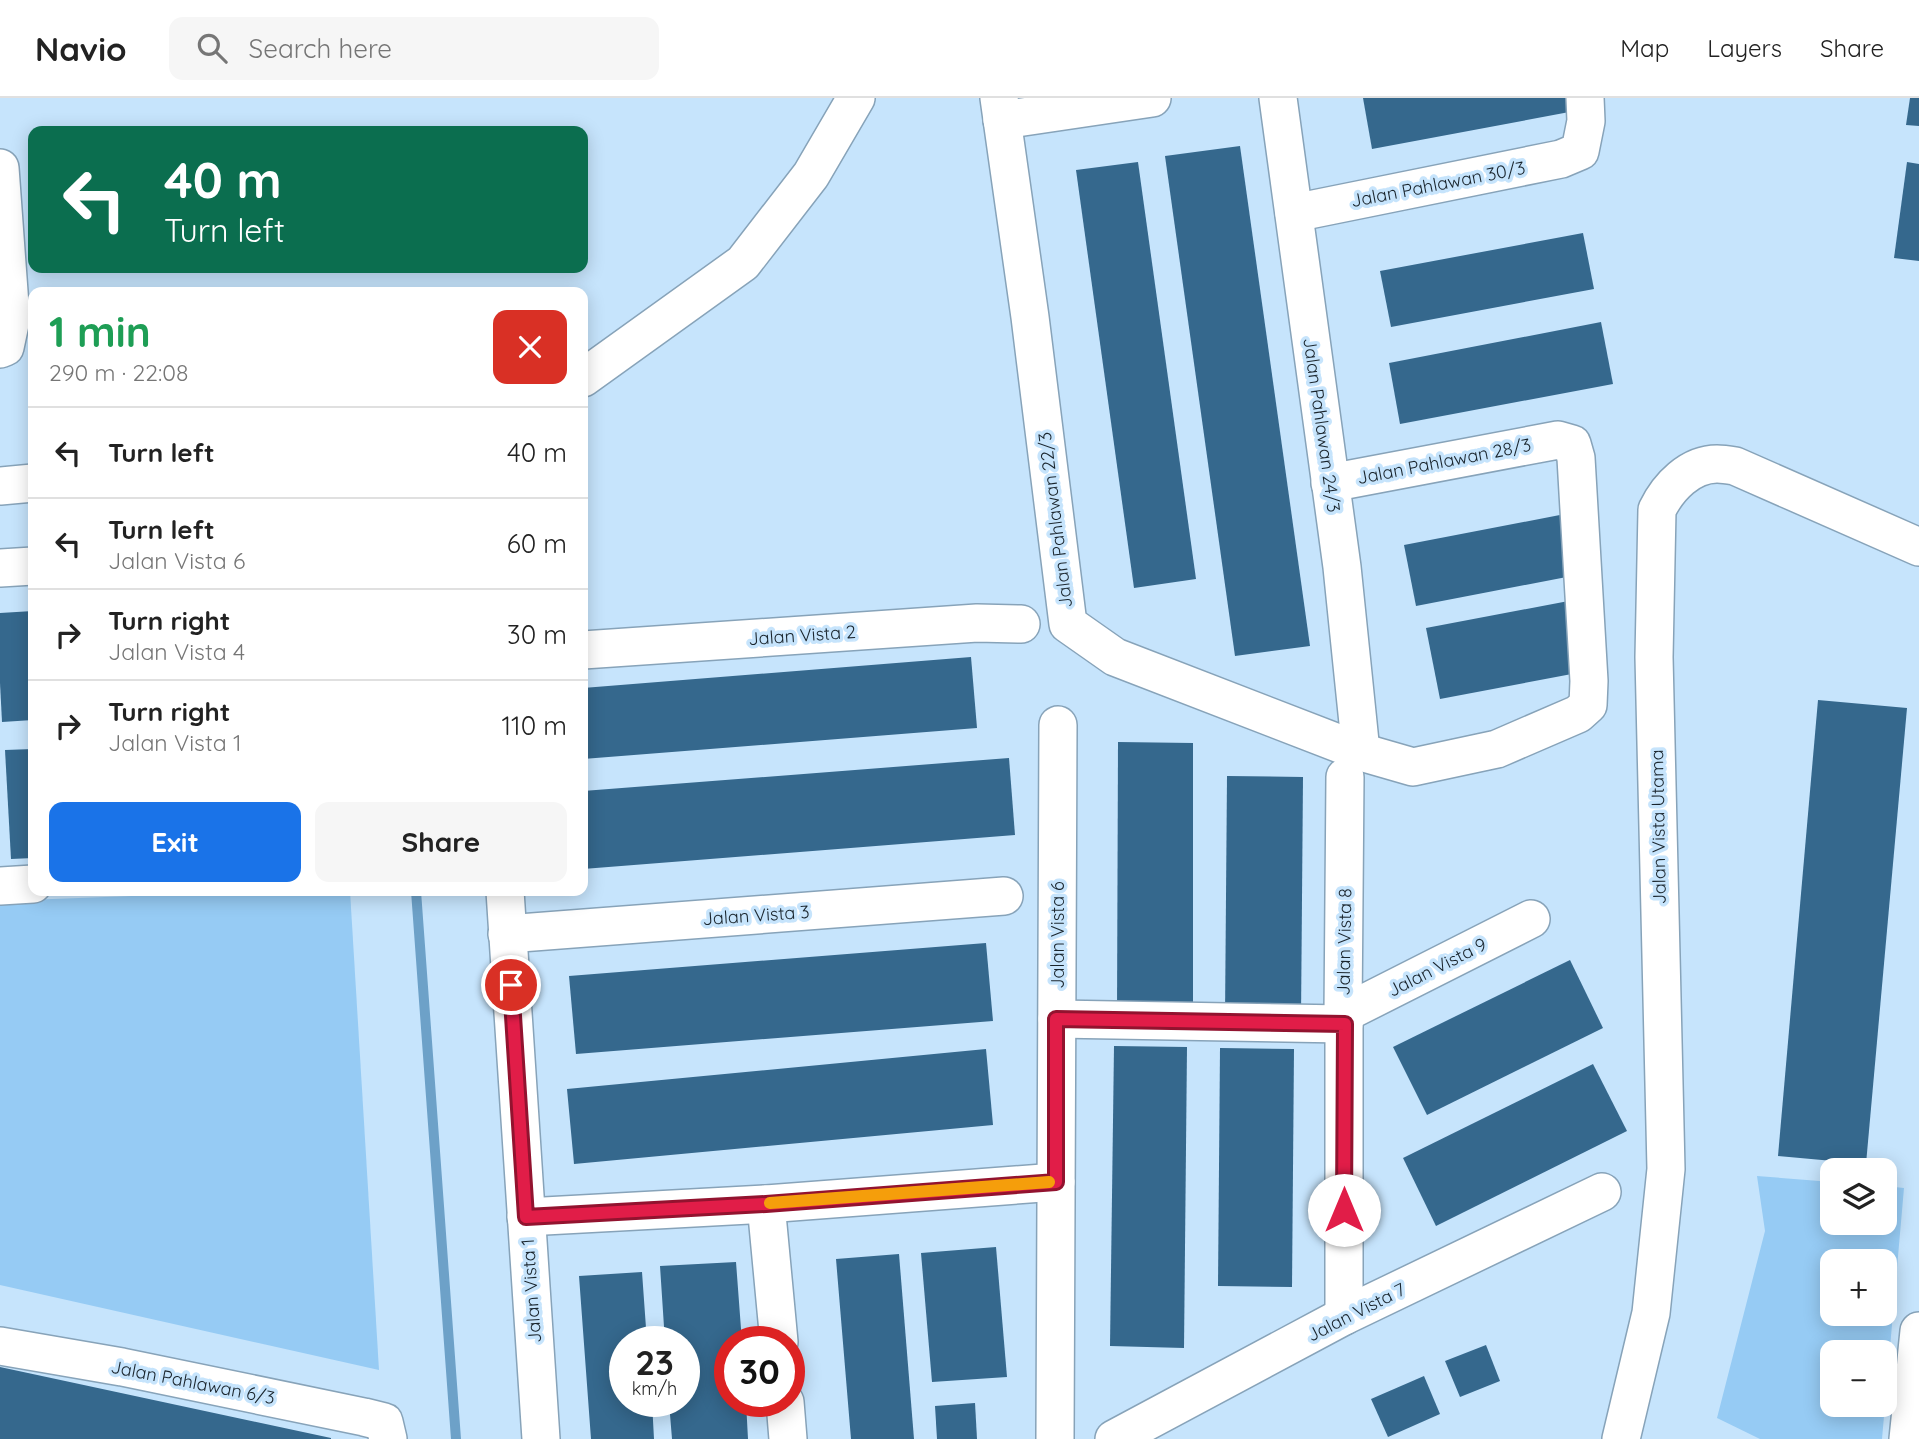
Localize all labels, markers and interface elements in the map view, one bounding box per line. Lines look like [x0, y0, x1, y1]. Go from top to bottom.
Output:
search box [169, 17, 659, 80]
text: Navio [35, 28, 127, 69]
icon: search [193, 29, 231, 67]
text: Search here [249, 32, 392, 65]
text: Map [1620, 33, 1669, 63]
text: Layers [1707, 33, 1782, 63]
text: Share [1820, 33, 1884, 63]
text: 40 m [164, 149, 282, 210]
icon: left [49, 154, 140, 245]
street label: Jalan Pahlawan 30/3 [1349, 156, 1527, 212]
text: Turn left [164, 210, 285, 250]
text: 1 min [49, 305, 151, 358]
button: close [493, 310, 567, 384]
street label: Jalan Pahlawan 24/3 [1298, 336, 1346, 514]
text: 290 m · 22:08 [49, 358, 188, 387]
street label: Jalan Pahlawan 22/3 [1033, 431, 1077, 609]
street label: Jalan Pahlawan 28/3 [1355, 433, 1533, 489]
icon: left [49, 434, 87, 472]
text: Turn left [108, 436, 215, 469]
text: 40 m [507, 436, 567, 469]
text: Turn left [108, 513, 215, 546]
icon: left [49, 525, 87, 563]
text: 60 m [507, 527, 567, 560]
text: Jalan Vista 6 [108, 546, 245, 575]
text: Turn right [108, 604, 230, 637]
icon: right [49, 616, 87, 654]
text: 30 m [507, 618, 567, 651]
street label: Jalan Vista 2 [747, 620, 857, 650]
text: Jalan Vista 4 [108, 637, 245, 666]
text: Turn right [108, 695, 230, 728]
icon: right [49, 707, 87, 745]
text: 110 m [501, 709, 567, 742]
text: Jalan Vista 1 [108, 728, 241, 757]
street label: Jalan Vista Utama [1645, 749, 1671, 905]
button: Exit [49, 802, 301, 882]
button: Share [315, 802, 567, 882]
street label: Jalan Vista 6 [1046, 881, 1069, 989]
street label: Jalan Vista 8 [1332, 888, 1356, 996]
street label: Jalan Vista 3 [702, 900, 810, 930]
street label: Jalan Vista 9 [1384, 932, 1490, 1002]
pin [481, 955, 541, 1015]
icon: arrive [492, 966, 530, 1004]
map controls [1820, 1158, 1897, 1417]
button: layers [1820, 1158, 1897, 1235]
position arrow [1307, 1173, 1381, 1247]
street label: Jalan Vista 1 [516, 1238, 546, 1344]
button: + [1820, 1249, 1897, 1326]
street label: Jalan Vista 7 [1303, 1277, 1409, 1347]
speed limit sign: 30 [714, 1326, 805, 1417]
text: 23 [635, 1340, 674, 1384]
button: − [1820, 1340, 1897, 1417]
street label: Jalan Pahlawan 6/3 [109, 1355, 277, 1409]
text: km/h [632, 1377, 677, 1400]

